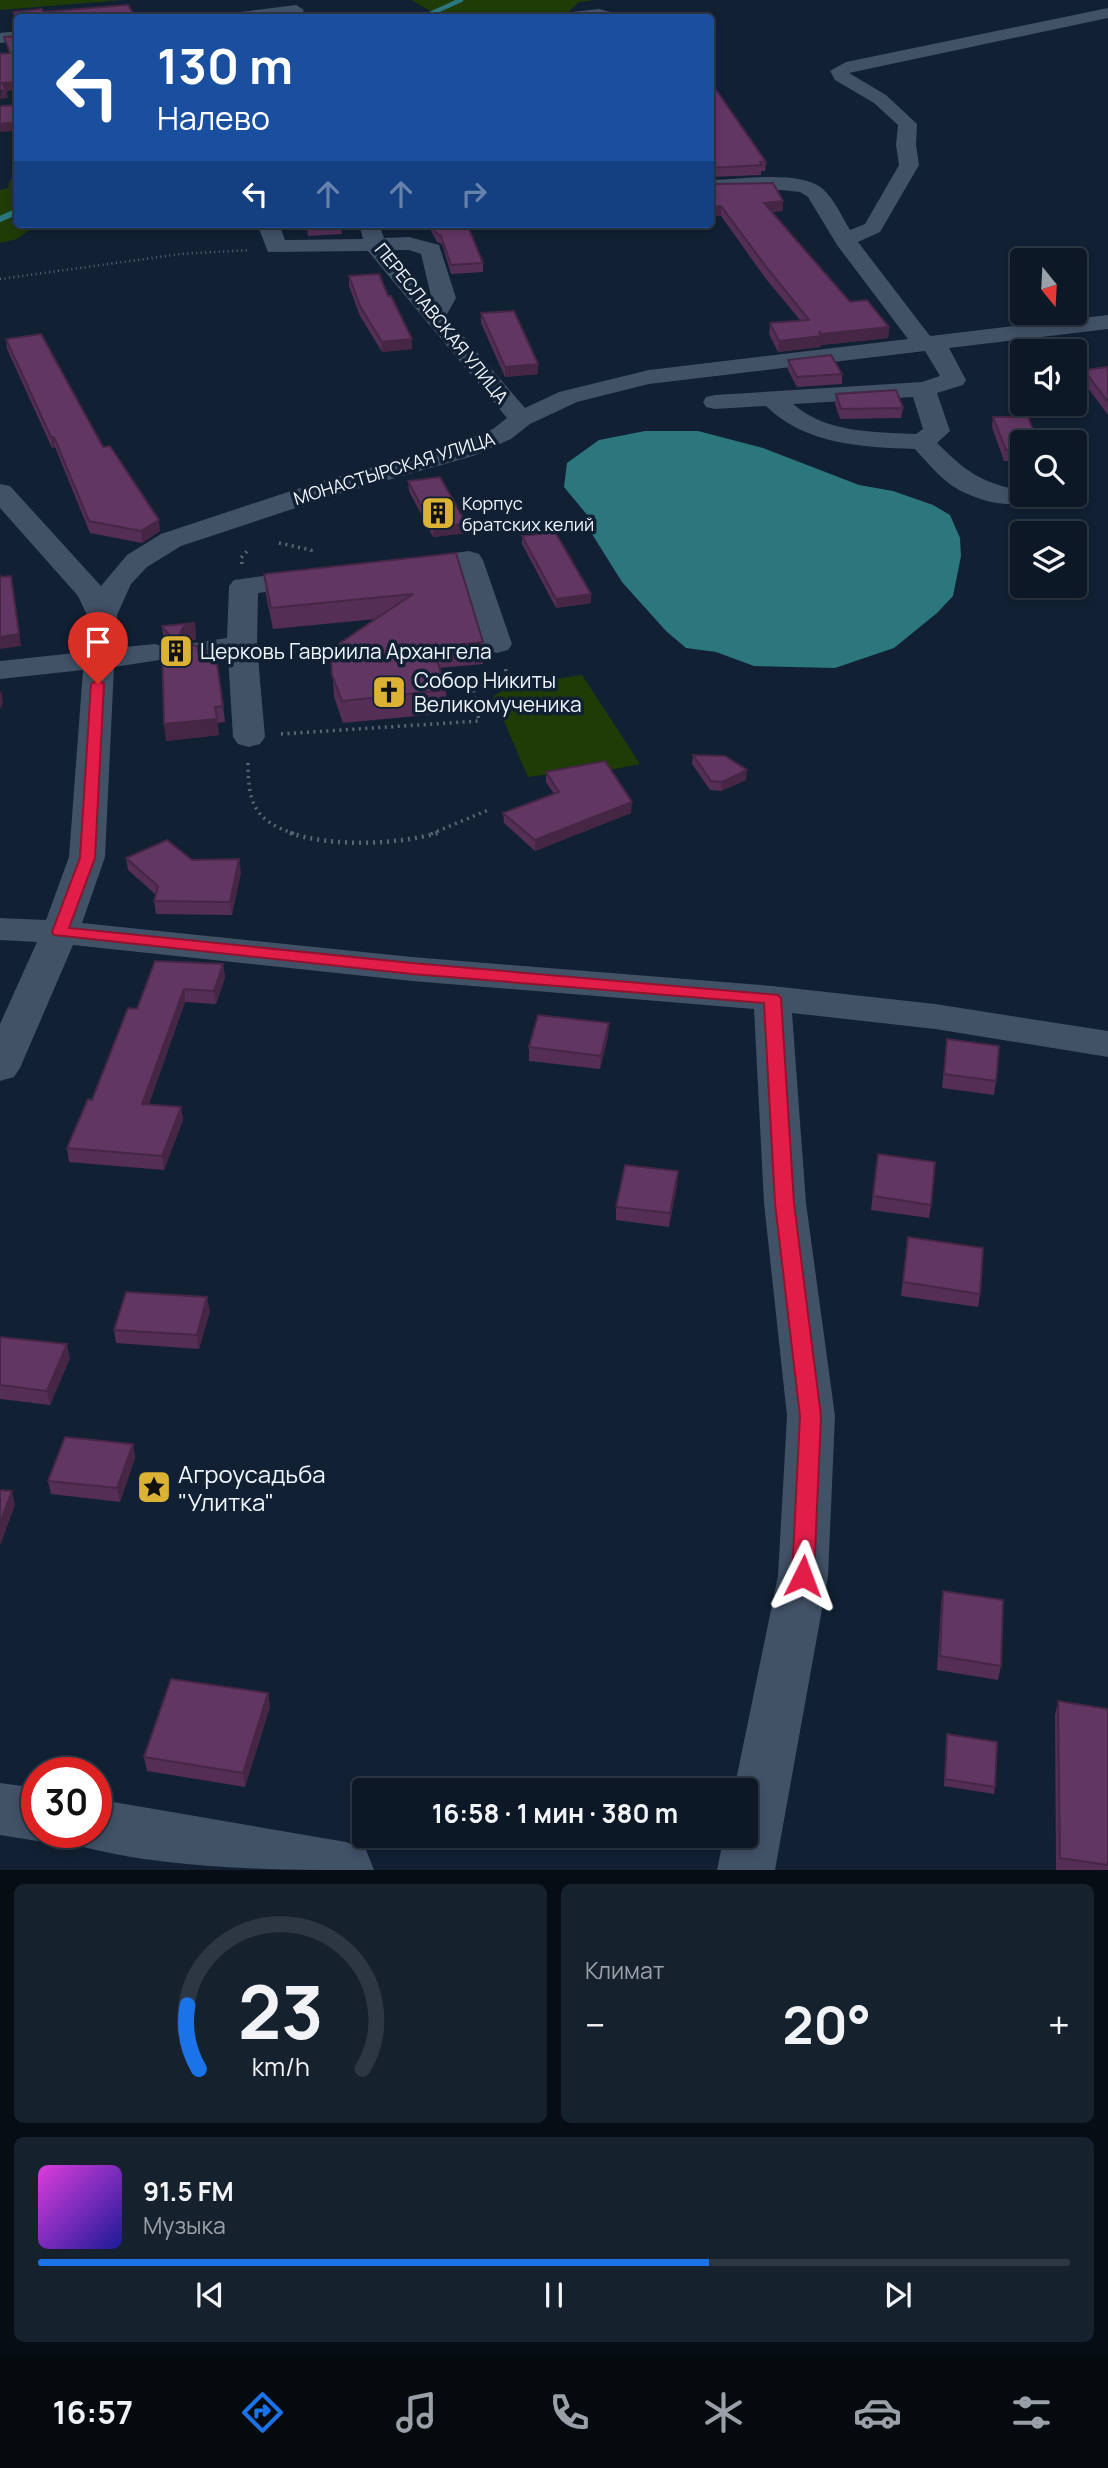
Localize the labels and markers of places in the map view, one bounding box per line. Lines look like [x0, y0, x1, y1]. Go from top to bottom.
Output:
place label: Корпус братских келий [462, 491, 594, 536]
building icon: Корпус братских келий [419, 494, 457, 532]
pin [68, 612, 128, 684]
building icon: Церковь Гавриила Архангела [157, 632, 195, 670]
place label: Церковь Гавриила Архангела [200, 637, 492, 665]
place label: Собор Никиты Великомученика [414, 666, 582, 718]
church icon: Собор Никиты Великомученика [370, 673, 408, 711]
place label: Агроусадьба "Улитка" [178, 1457, 326, 1518]
place icon: Агроусадьба "Улитка" [135, 1468, 173, 1506]

